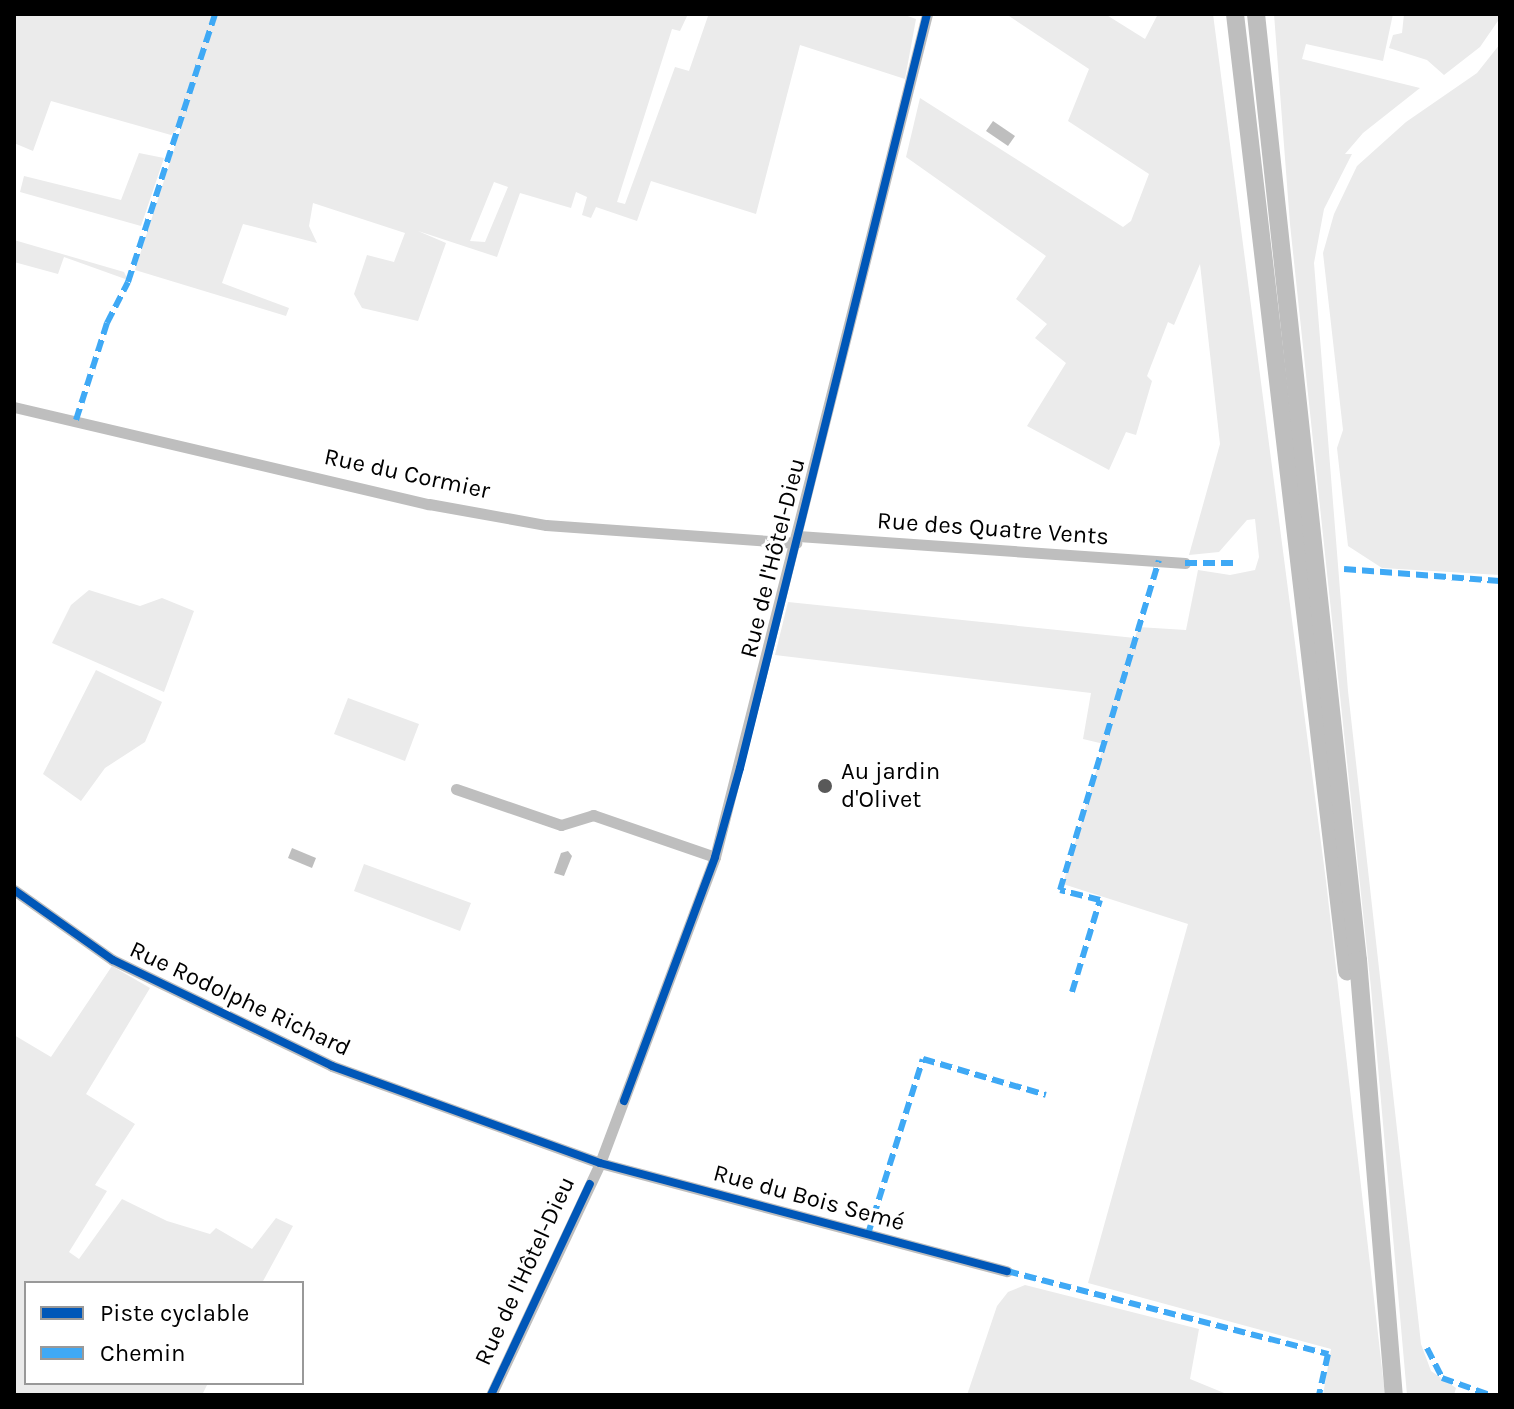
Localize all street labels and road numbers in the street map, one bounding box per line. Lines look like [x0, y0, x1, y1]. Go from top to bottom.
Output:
street label: Rue du Cormier [321, 442, 493, 506]
street label: Rue de l'Hôtel-Dieu [734, 455, 812, 661]
street label: Rue des Quatre Vents [876, 507, 1110, 551]
street label: Rue Rodolphe Richard [125, 935, 355, 1063]
street label: Rue du Bois Semé [710, 1159, 908, 1237]
street label: Rue de l'Hôtel-Dieu [469, 1172, 581, 1370]

